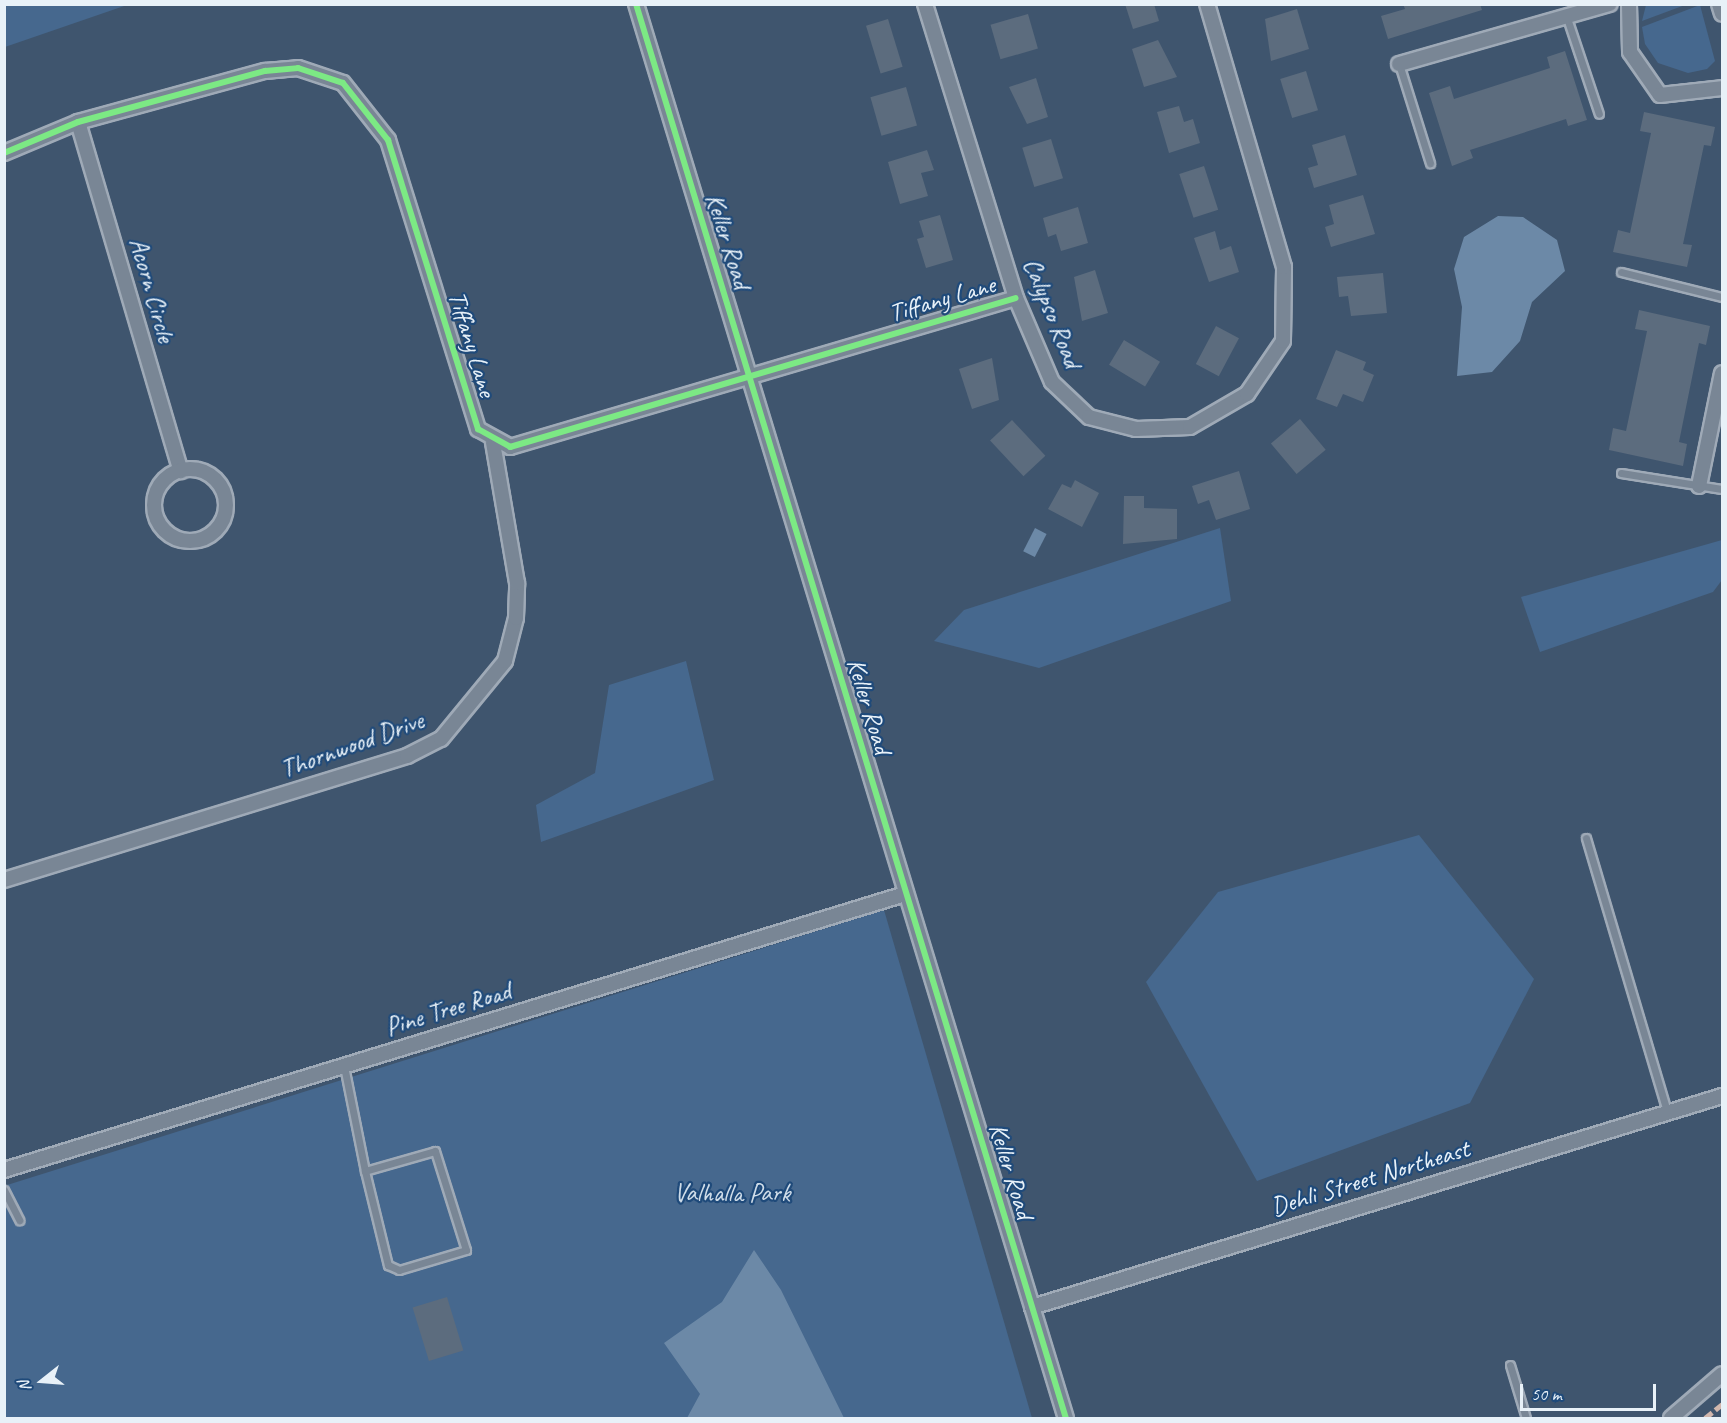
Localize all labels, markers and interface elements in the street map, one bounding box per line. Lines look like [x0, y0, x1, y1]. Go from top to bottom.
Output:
street label: Keller Road [699, 190, 757, 292]
street label: Acorn Circle [122, 234, 182, 346]
street label: Calypso Road [1016, 254, 1088, 372]
street label: Tiffany Lane [885, 269, 999, 329]
street label: Tiffany Lane [441, 287, 503, 401]
street label: Keller Road [840, 655, 898, 757]
street label: Thornwood Drive [276, 705, 428, 785]
street label: Pine Tree Road [382, 975, 514, 1043]
street label: Keller Road [982, 1120, 1040, 1222]
street label: Dehli Street Northeast [1267, 1133, 1473, 1223]
park label: Valhalla Park [674, 1177, 790, 1209]
north arrow [12, 1351, 72, 1411]
scale bar [1523, 1372, 1660, 1410]
text: N [14, 1379, 36, 1394]
text: 50 m [1531, 1383, 1562, 1405]

